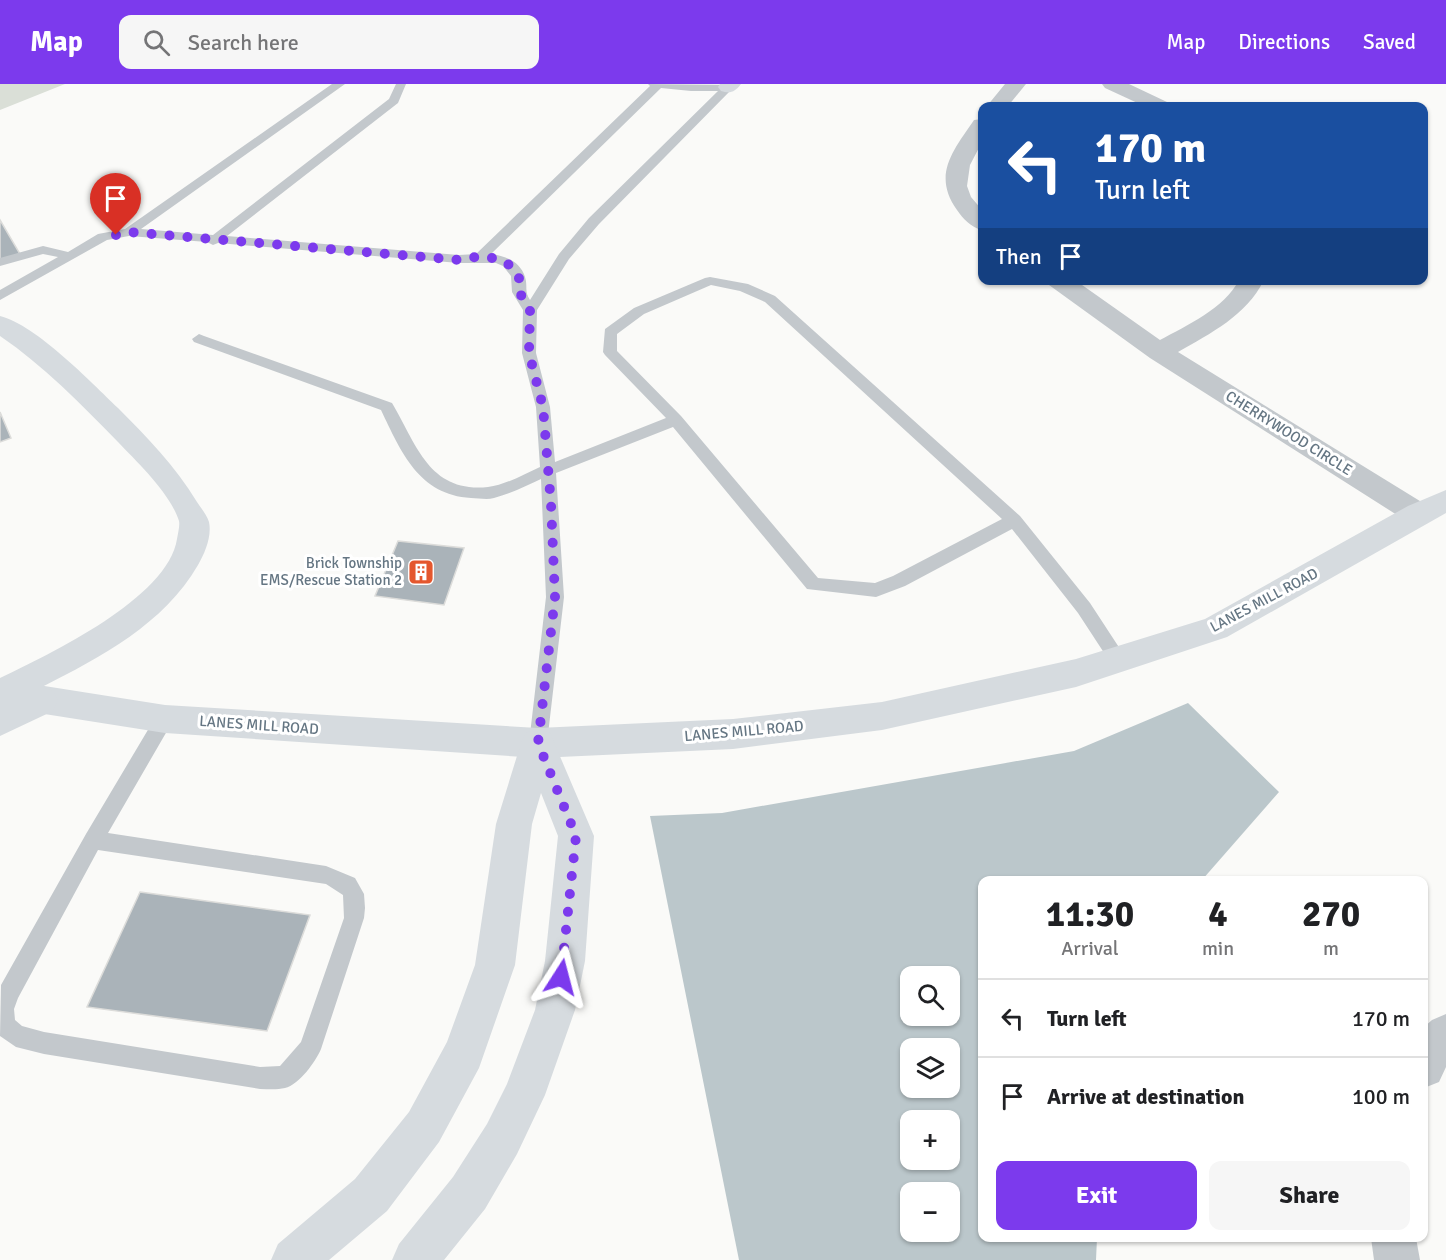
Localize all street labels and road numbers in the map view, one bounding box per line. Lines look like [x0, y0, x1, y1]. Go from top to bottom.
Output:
street label: CHERRYWOOD CIRCLE [1222, 387, 1356, 479]
street label: LANES MILL ROAD [1207, 564, 1321, 636]
street label: LANES MILL ROAD [199, 712, 319, 738]
street label: LANES MILL ROAD [684, 717, 804, 745]

